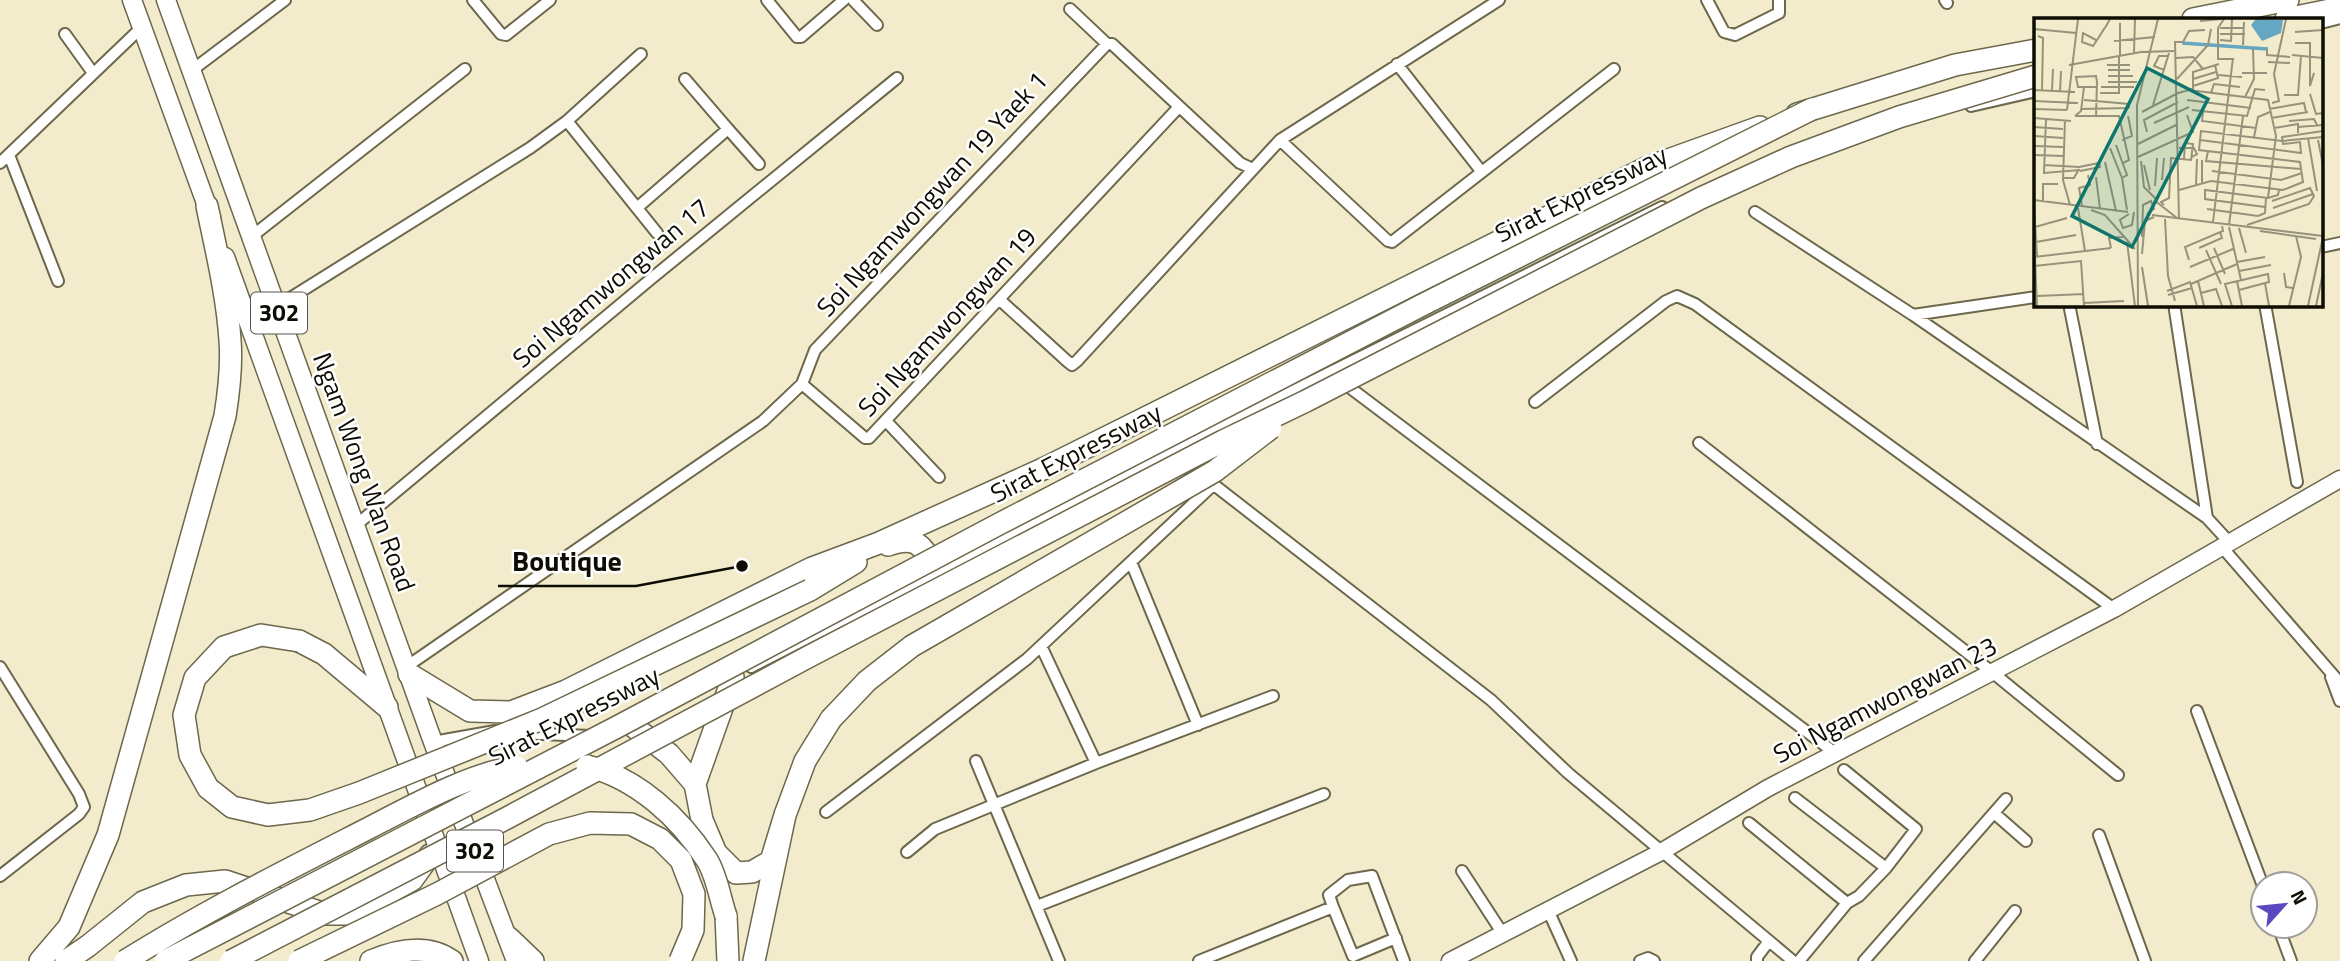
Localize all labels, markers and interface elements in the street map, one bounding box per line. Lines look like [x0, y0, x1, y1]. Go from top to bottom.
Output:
inset map [2034, 18, 2322, 306]
street label: Soi Ngamwongwan 19 Yaek 1 [810, 65, 1054, 323]
street label: Sirat Expressway [1488, 135, 1674, 252]
street label: Soi Ngamwongwan 17 [504, 188, 718, 377]
street label: Soi Ngamwongwan 19 [851, 221, 1043, 423]
road number: 302 [251, 292, 307, 334]
street label: Ngam Wong Wan Road [303, 347, 426, 597]
street label: Sirat Expressway [983, 393, 1168, 513]
callout: Boutique [498, 537, 636, 586]
text: Boutique [512, 539, 622, 582]
street label: Soi Ngamwongwan 23 [1766, 626, 2004, 773]
street label: Sirat Expressway [481, 656, 666, 776]
road number: 302 [447, 830, 503, 872]
north arrow [2249, 870, 2319, 940]
text: N [2284, 885, 2316, 910]

